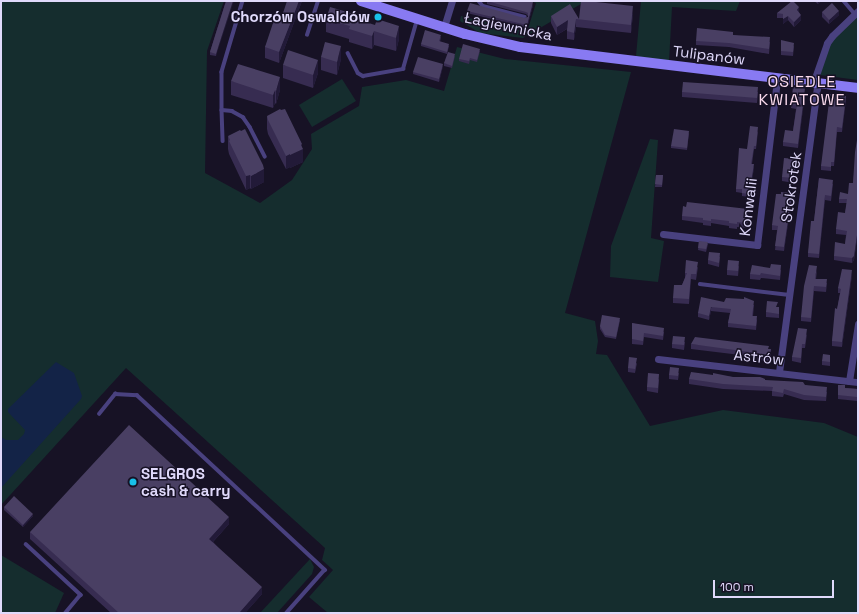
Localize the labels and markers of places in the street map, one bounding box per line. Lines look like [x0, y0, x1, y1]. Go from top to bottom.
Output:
place label: Chorzów Oswaldów [231, 8, 370, 26]
marker: Chorzów Oswaldów [373, 12, 383, 22]
place label: SELGROS cash & carry [141, 464, 231, 499]
marker: SELGROS cash & carry [128, 477, 138, 487]

